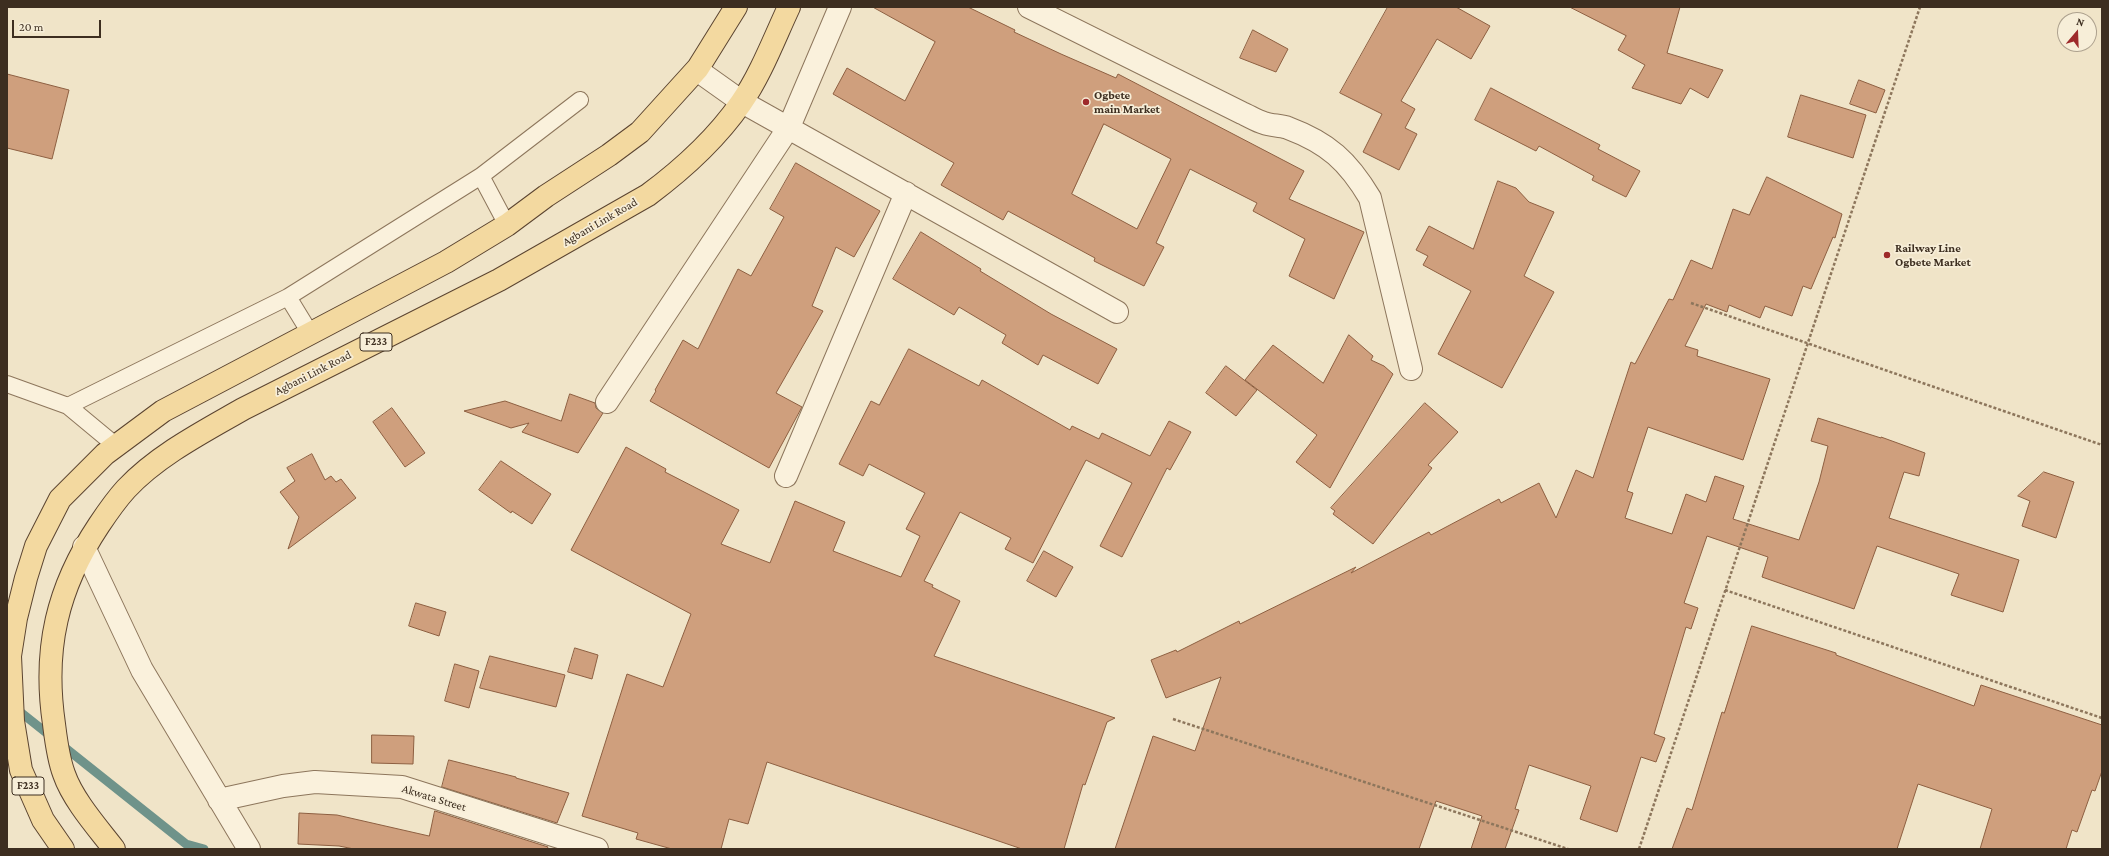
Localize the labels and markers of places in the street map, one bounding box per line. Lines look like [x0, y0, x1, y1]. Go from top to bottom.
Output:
place label: Ogbete main Market [1094, 88, 1160, 116]
marker: Ogbete main Market [1081, 97, 1091, 107]
place label: Railway Line Ogbete Market [1895, 241, 1971, 269]
marker: Railway Line Ogbete Market [1882, 250, 1892, 260]

